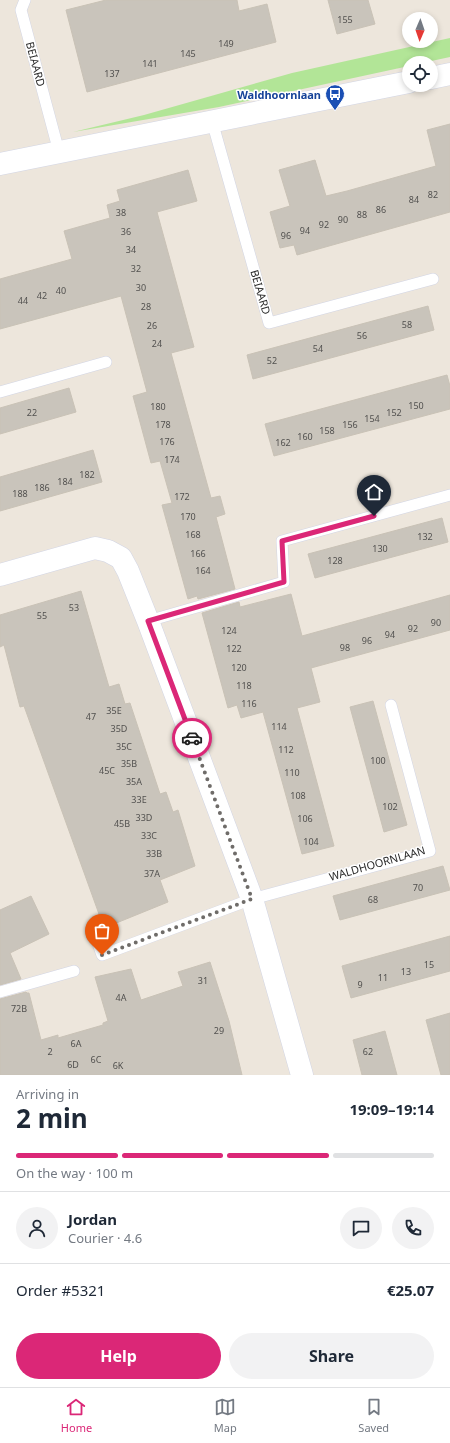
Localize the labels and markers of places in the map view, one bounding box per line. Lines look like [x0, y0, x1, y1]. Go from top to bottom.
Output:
bus stop icon: Waldhoornlaan [324, 83, 346, 111]
place label: Waldhoornlaan [237, 87, 321, 102]
pin [357, 475, 391, 516]
pin [85, 914, 119, 955]

